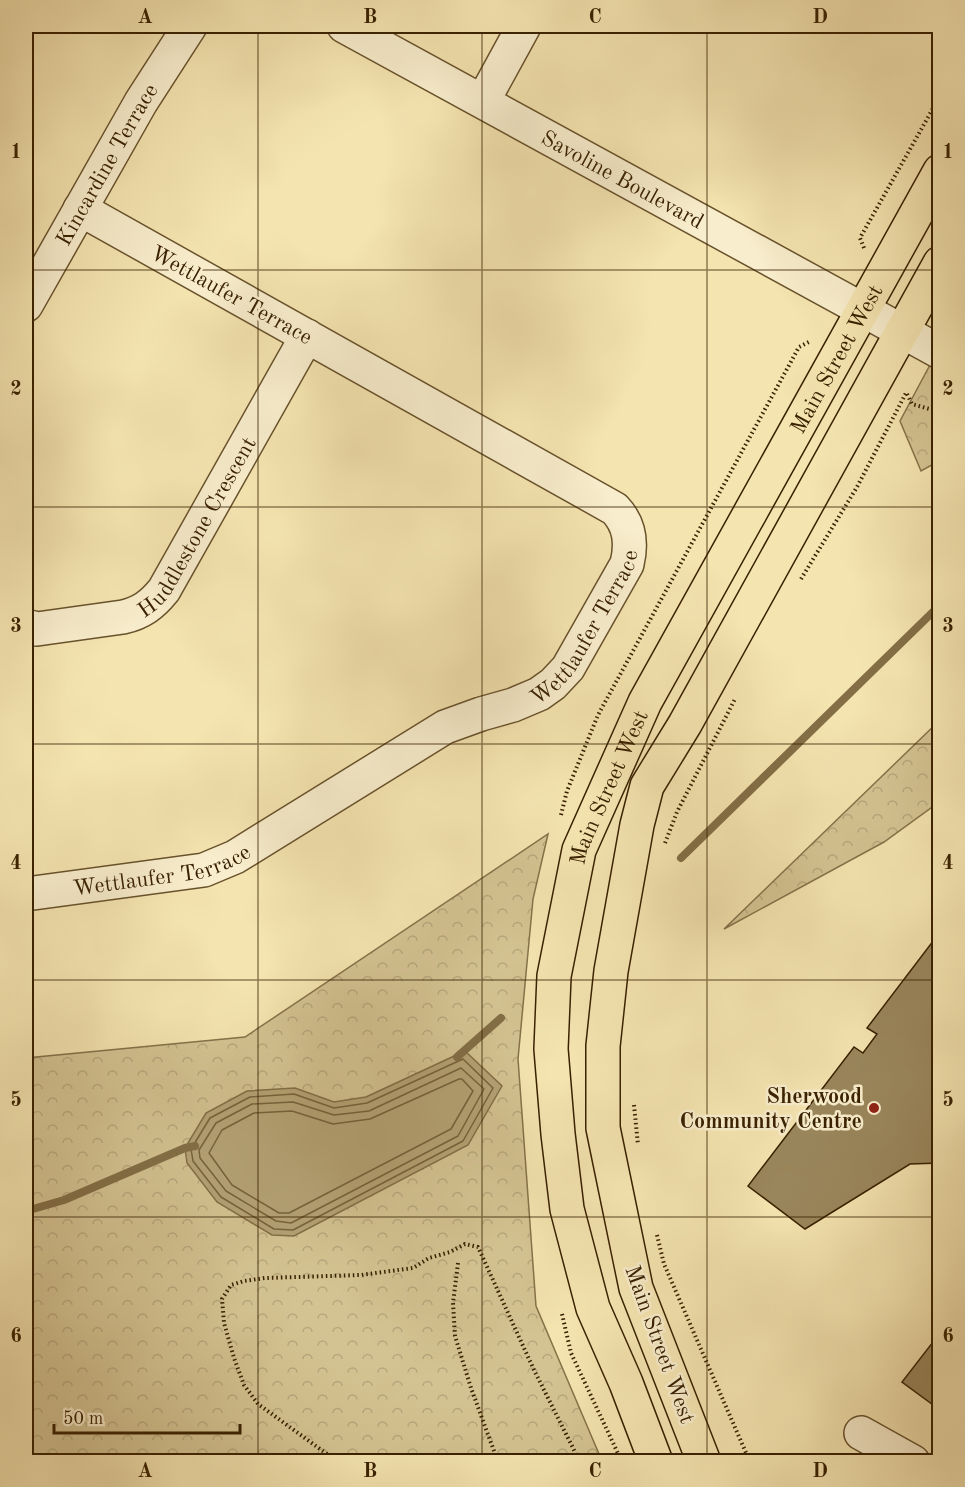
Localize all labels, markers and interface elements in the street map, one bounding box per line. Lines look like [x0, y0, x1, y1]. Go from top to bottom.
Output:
text: A [137, 8, 153, 28]
text: B [363, 8, 377, 28]
text: C [588, 8, 602, 28]
text: D [812, 8, 828, 28]
street label: Kincardine Terrace [53, 80, 163, 250]
street label: Savoline Boulevard [537, 127, 707, 234]
text: 1 [10, 143, 22, 163]
text: 1 [942, 143, 954, 163]
street label: Wettlaufer Terrace [147, 242, 316, 349]
street label: Main Street West [787, 281, 888, 438]
text: 2 [10, 380, 22, 400]
text: 2 [942, 380, 954, 400]
street label: Huddlestone Crescent [134, 434, 261, 623]
street label: Wettlaufer Terrace [527, 549, 642, 710]
text: 3 [10, 617, 22, 637]
text: 3 [942, 617, 954, 637]
street label: Main Street West [567, 707, 653, 867]
street label: Wettlaufer Terrace [72, 841, 255, 901]
text: 4 [10, 854, 22, 874]
text: 4 [942, 854, 954, 874]
place label: Sherwood Community Centre [680, 1086, 862, 1133]
text: 5 [10, 1090, 22, 1111]
text: 5 [942, 1090, 954, 1111]
marker: Sherwood Community Centre [867, 1101, 881, 1115]
street label: Main Street West [620, 1263, 698, 1427]
text: 6 [10, 1327, 22, 1347]
text: 6 [942, 1327, 954, 1347]
scale bar [54, 1397, 240, 1435]
text: 50 m [63, 1410, 103, 1428]
text: A [137, 1462, 153, 1482]
text: B [363, 1462, 377, 1482]
text: C [588, 1462, 602, 1482]
text: D [812, 1462, 828, 1482]

